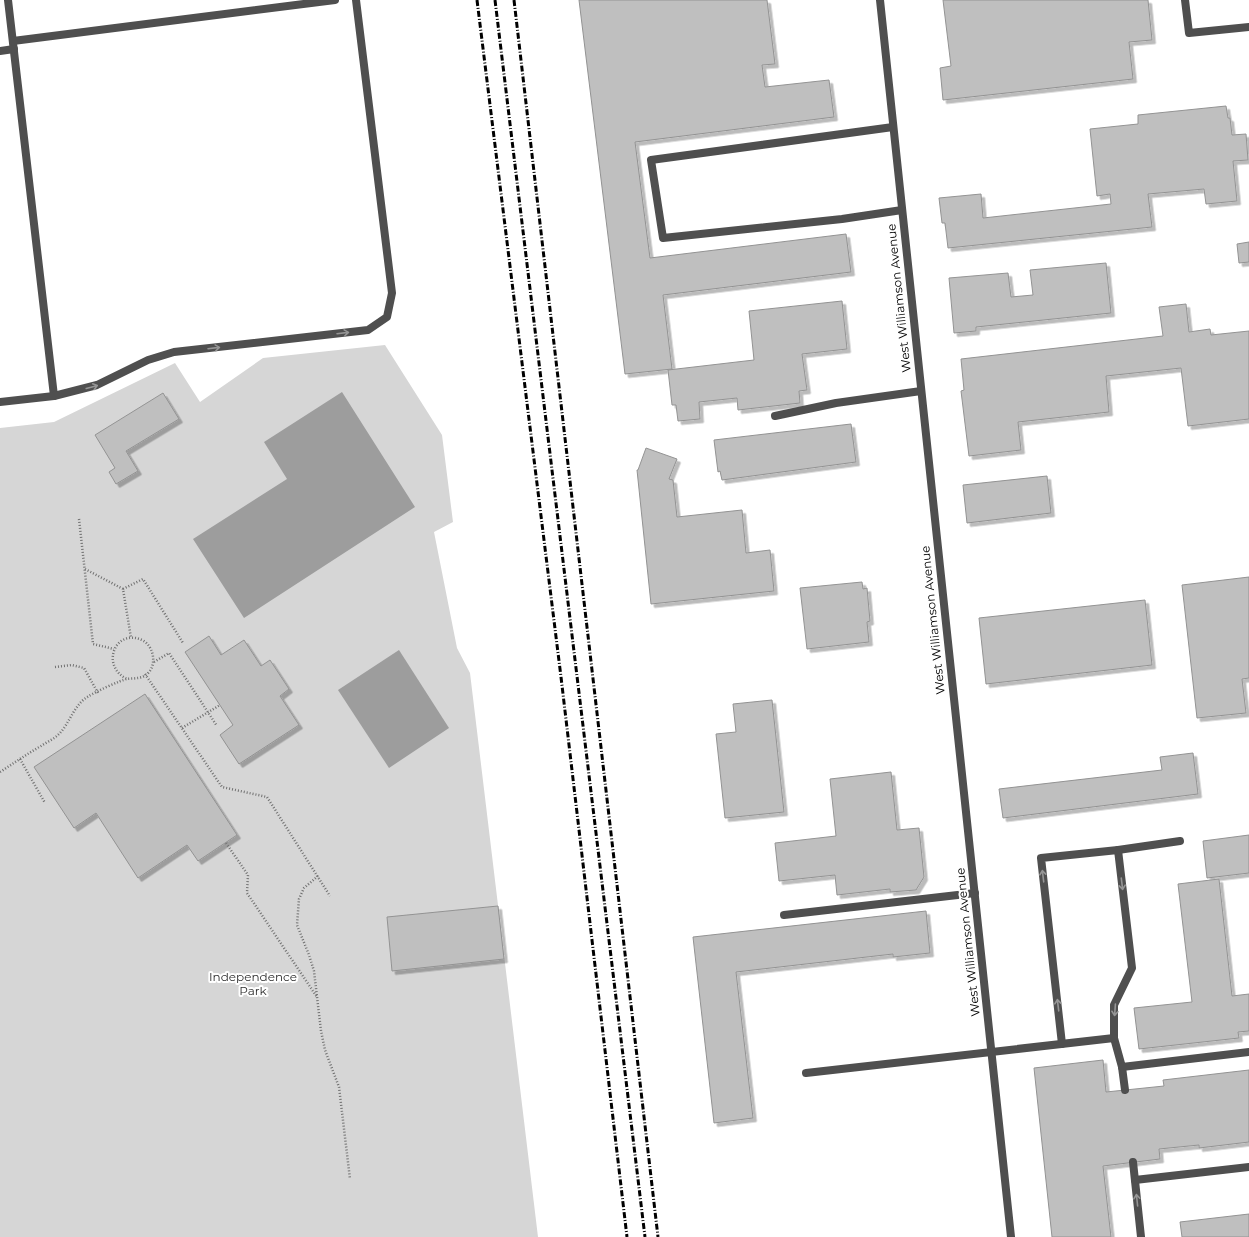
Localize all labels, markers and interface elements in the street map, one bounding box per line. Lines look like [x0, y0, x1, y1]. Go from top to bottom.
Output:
street label: West Williamson Avenue [883, 223, 914, 373]
one-way arrow [336, 329, 349, 336]
one-way arrow [207, 344, 220, 351]
one-way arrow [85, 382, 98, 390]
street label: West Williamson Avenue [917, 545, 948, 695]
street label: West Williamson Avenue [952, 867, 983, 1017]
one-way arrow [1039, 870, 1047, 883]
one-way arrow [1118, 877, 1126, 890]
park label: Independence Park [209, 969, 297, 998]
one-way arrow [1054, 999, 1062, 1012]
one-way arrow [1111, 1003, 1118, 1016]
one-way arrow [1133, 1194, 1141, 1207]

